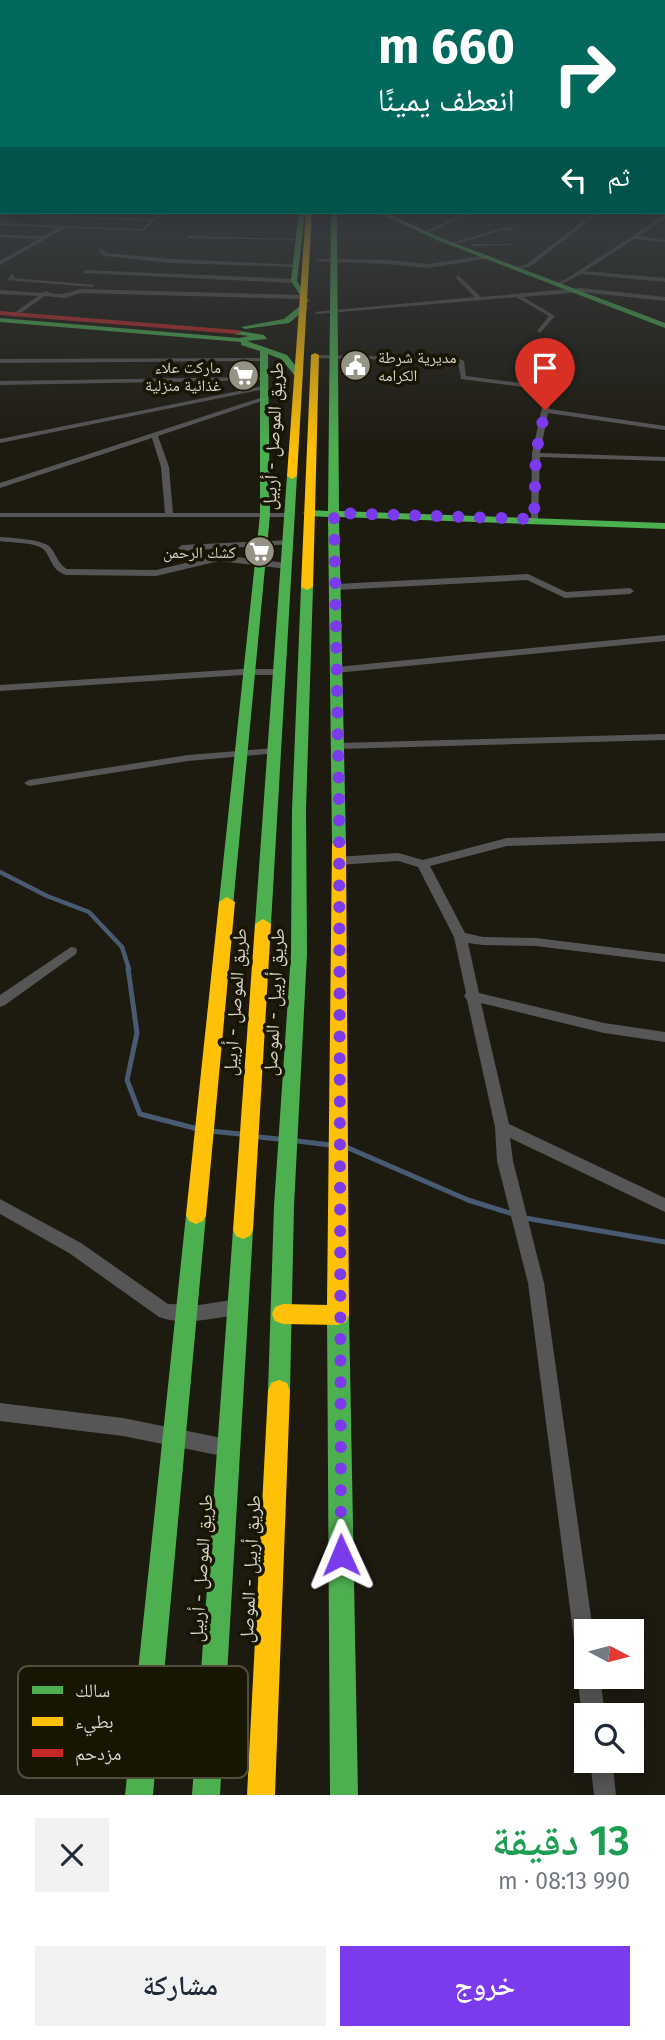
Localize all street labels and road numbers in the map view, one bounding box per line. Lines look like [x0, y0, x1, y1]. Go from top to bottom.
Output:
street label: طريق الموصل - أربيل [258, 361, 288, 511]
street label: طريق الموصل - أربيل [218, 927, 252, 1077]
street label: طريق أربيل - الموصل [259, 927, 289, 1077]
street label: طريق الموصل - أربيل [184, 1493, 218, 1643]
street label: طريق أربيل - الموصل [235, 1494, 265, 1644]

